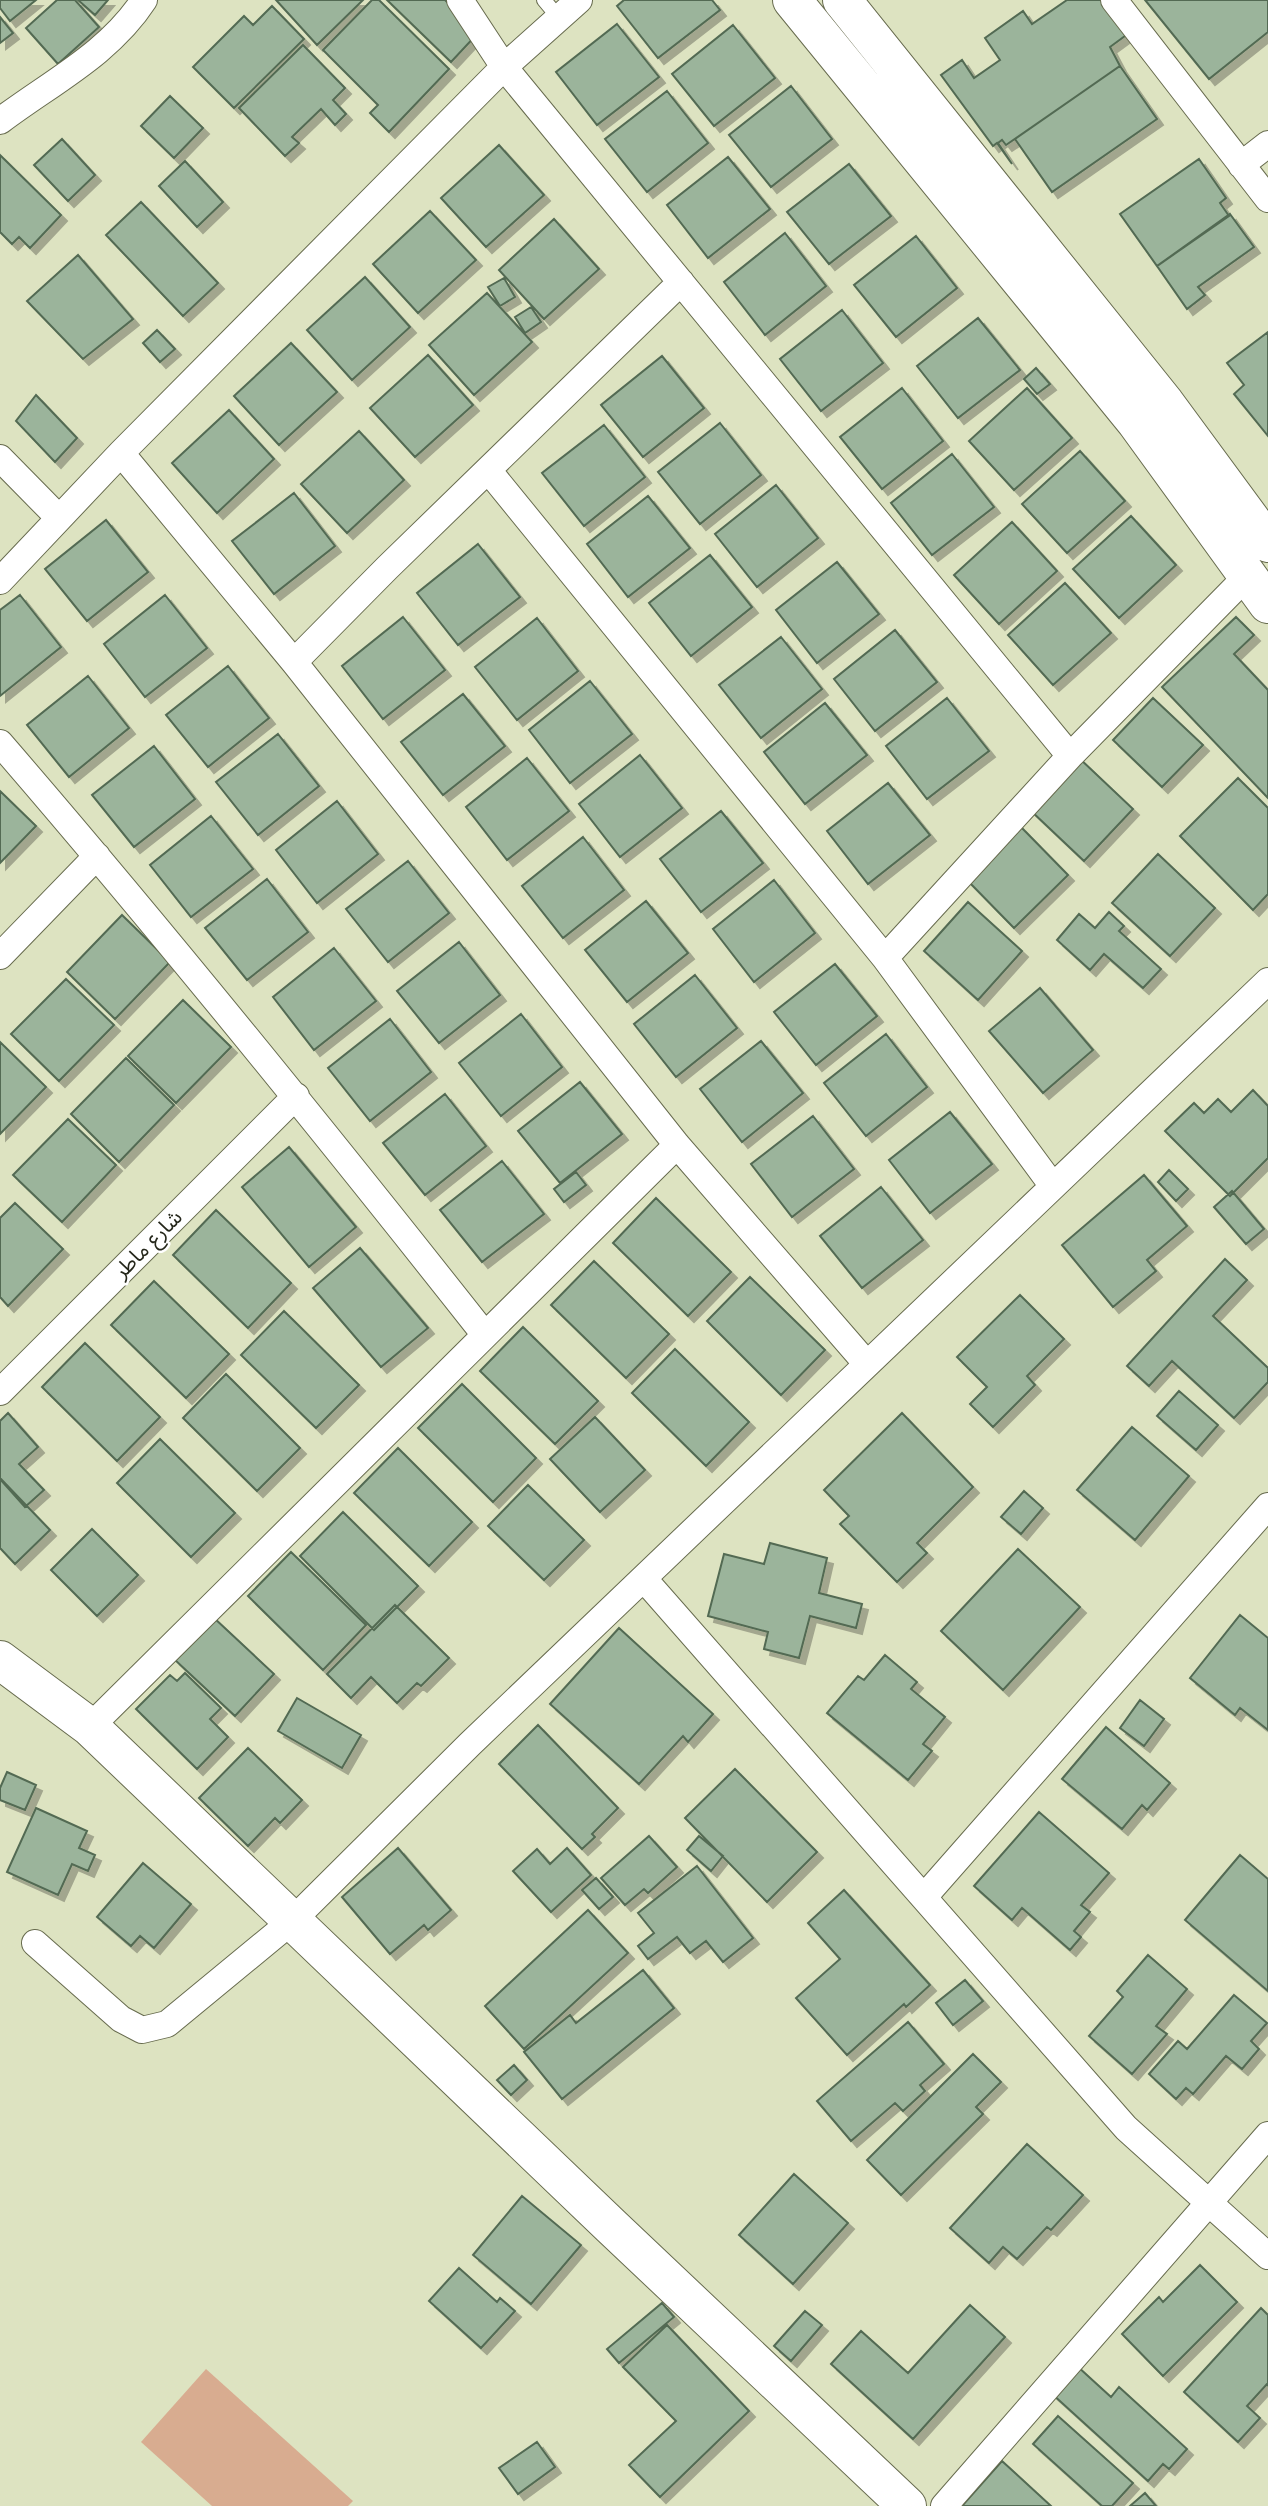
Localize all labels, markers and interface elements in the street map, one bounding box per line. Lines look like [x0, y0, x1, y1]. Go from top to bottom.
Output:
street label: شارع ماطر [108, 1205, 189, 1286]

